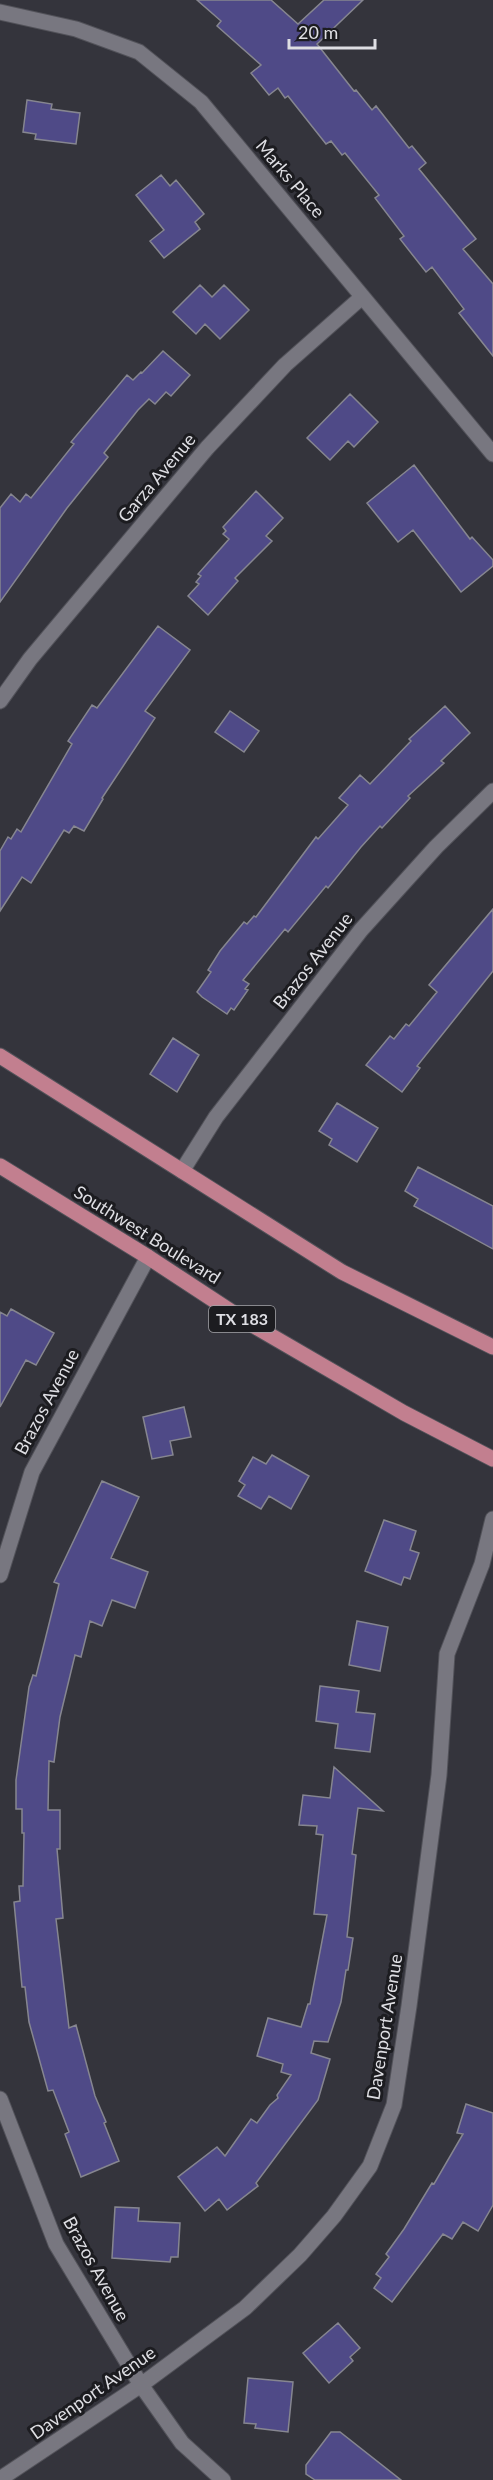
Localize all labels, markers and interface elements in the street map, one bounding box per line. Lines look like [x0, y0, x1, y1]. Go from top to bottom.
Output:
scale bar [289, 12, 374, 50]
text: 20 m [298, 21, 338, 43]
street label: Marks Place [252, 135, 330, 222]
street label: Garza Avenue [113, 428, 200, 526]
street label: Brazos Avenue [268, 908, 357, 1013]
street label: Southwest Boulevard [70, 1180, 225, 1288]
road number: TX 183 [209, 1306, 275, 1332]
street label: Brazos Avenue [9, 1345, 83, 1458]
street label: Davenport Avenue [362, 1952, 406, 2102]
street label: Brazos Avenue [59, 2212, 135, 2325]
street label: Davenport Avenue [26, 2341, 159, 2444]

